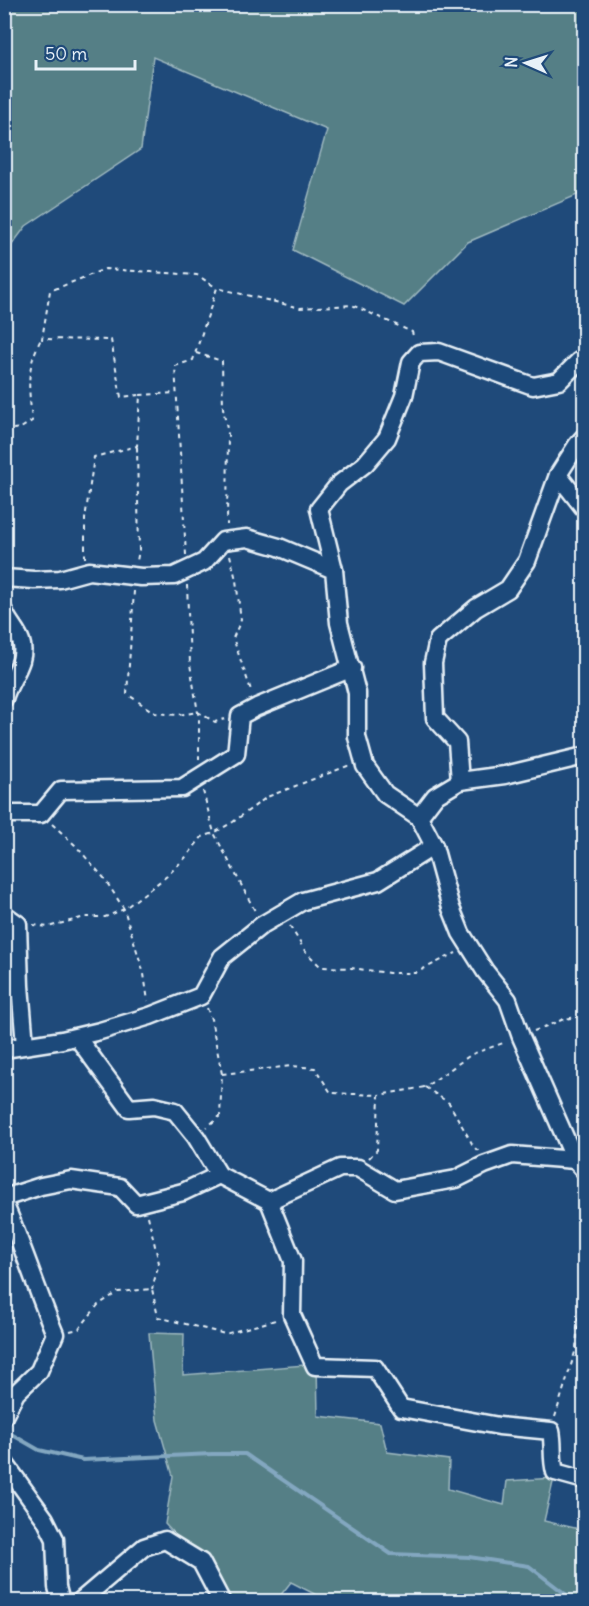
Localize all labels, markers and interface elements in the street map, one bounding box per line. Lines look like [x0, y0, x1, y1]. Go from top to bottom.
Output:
scale bar [36, 33, 135, 71]
north arrow [496, 33, 556, 93]
text: 50 m [45, 42, 87, 65]
text: N [501, 56, 521, 68]

